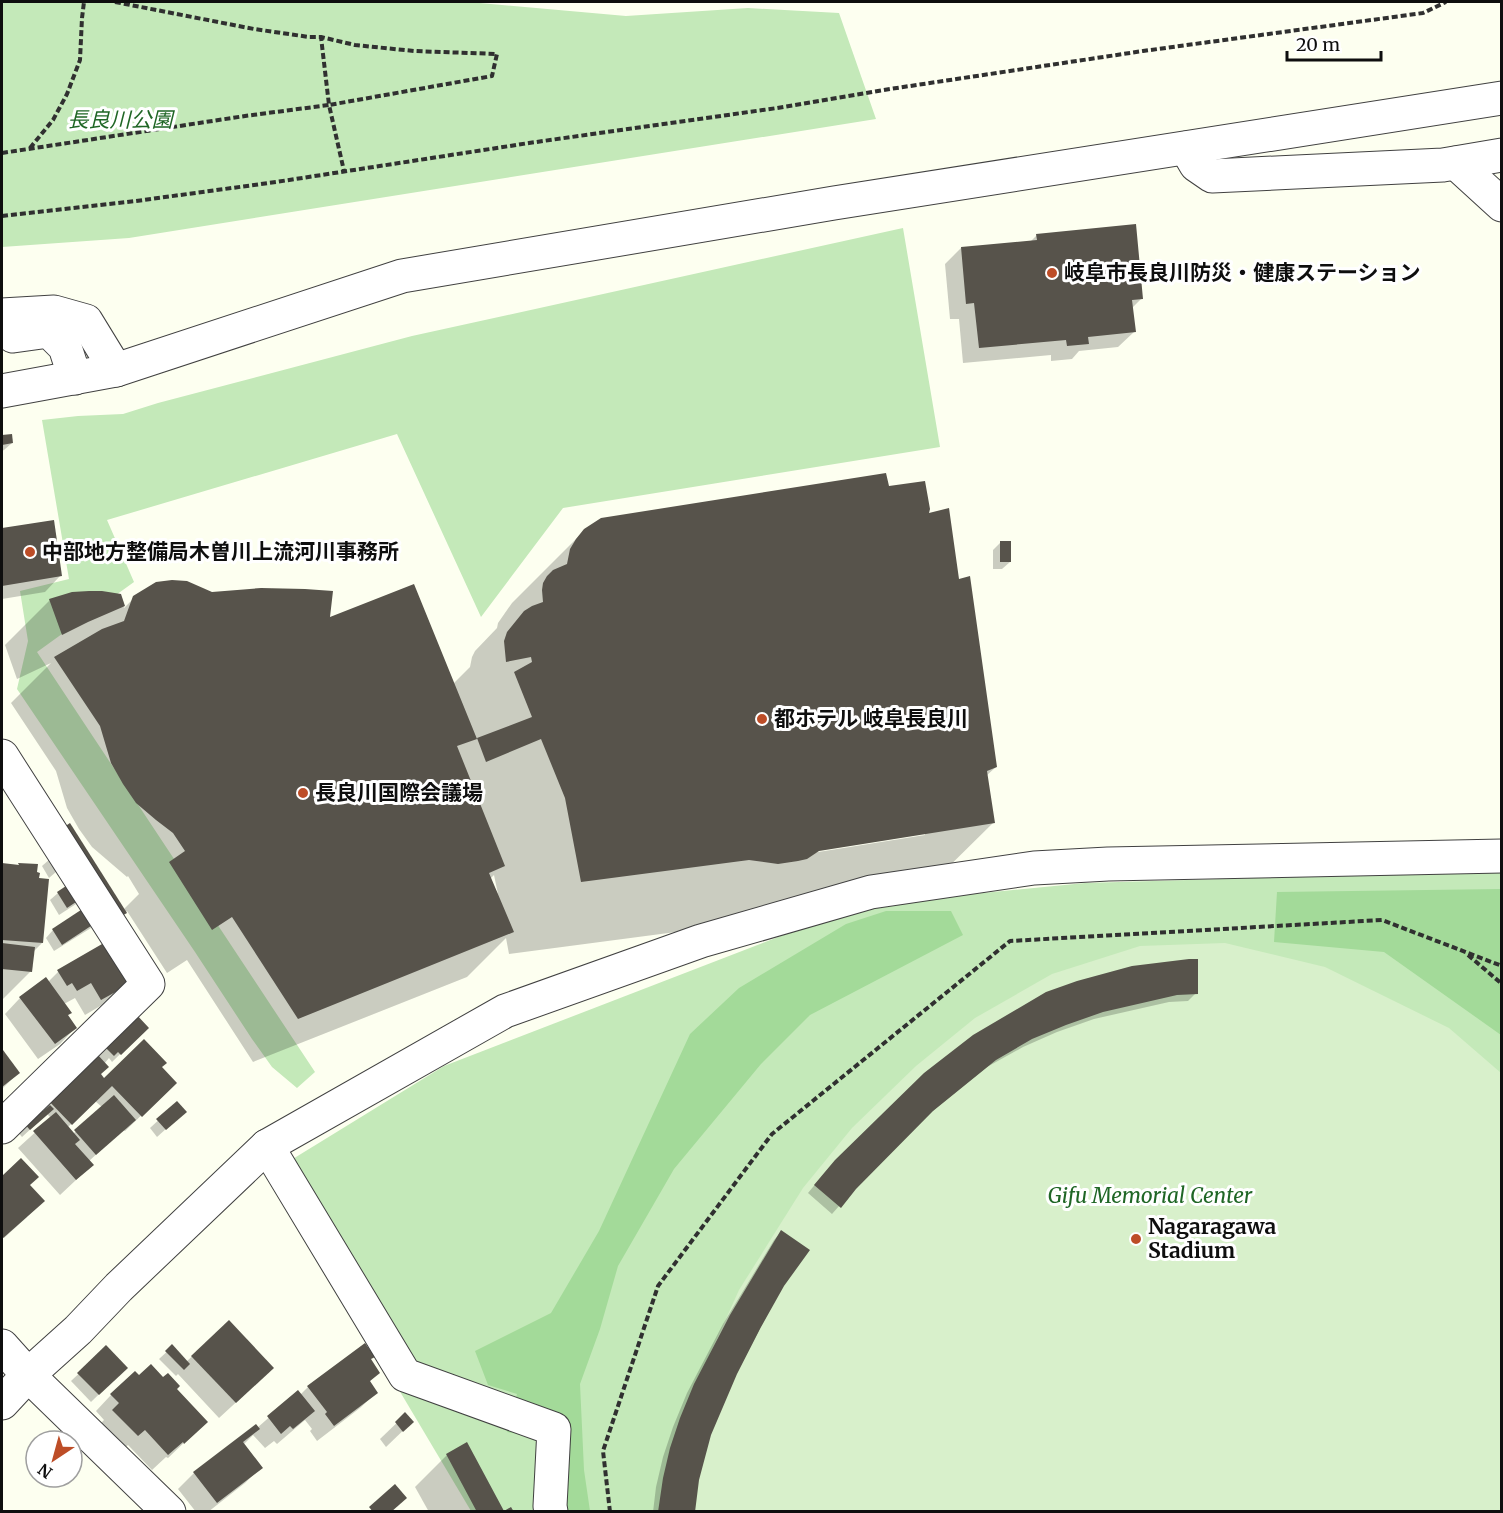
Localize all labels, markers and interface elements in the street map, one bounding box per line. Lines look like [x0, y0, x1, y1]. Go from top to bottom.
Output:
scale bar [1287, 24, 1382, 62]
text: 20 m [1296, 33, 1340, 56]
park label: 長良川公園 [68, 106, 175, 133]
place label: 岐阜市長良川防災・健康ステーション [1064, 259, 1421, 286]
marker: 岐阜市長良川防災・健康ステーション [1045, 266, 1059, 280]
place label: 中部地方整備局木曽川上流河川事務所 [42, 538, 399, 565]
marker: 中部地方整備局木曽川上流河川事務所 [23, 545, 37, 559]
place label: 都ホテル 岐阜長良川 [774, 705, 968, 732]
marker: 都ホテル 岐阜長良川 [755, 712, 769, 726]
place label: 長良川国際会議場 [315, 779, 483, 806]
marker: 長良川国際会議場 [296, 786, 310, 800]
park label: Gifu Memorial Center [1048, 1182, 1253, 1209]
place label: Nagaragawa Stadium [1148, 1213, 1276, 1264]
marker: Nagaragawa Stadium [1129, 1232, 1143, 1246]
north arrow [24, 1429, 84, 1489]
text: N [34, 1459, 56, 1483]

